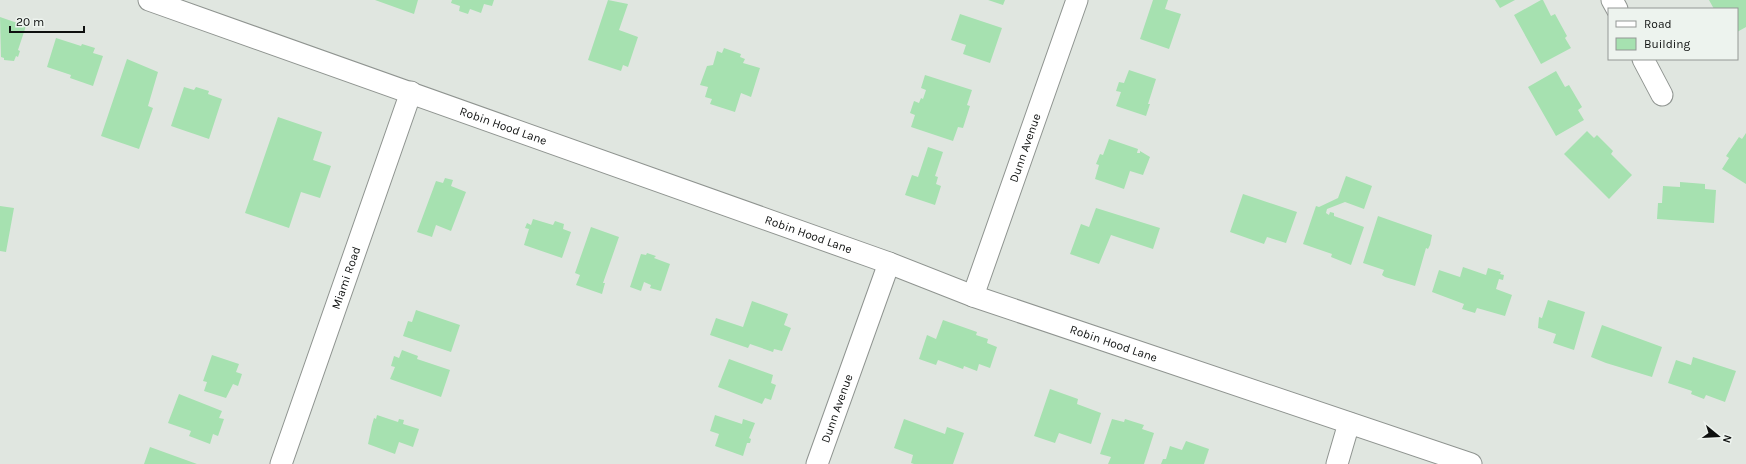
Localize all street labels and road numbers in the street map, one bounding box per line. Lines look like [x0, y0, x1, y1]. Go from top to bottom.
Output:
street label: Robin Hood Lane [458, 104, 549, 148]
street label: Dunn Avenue [1006, 112, 1044, 184]
street label: Robin Hood Lane [763, 212, 854, 256]
street label: Miami Road [329, 245, 363, 311]
street label: Robin Hood Lane [1068, 322, 1159, 365]
street label: Dunn Avenue [818, 372, 856, 445]

